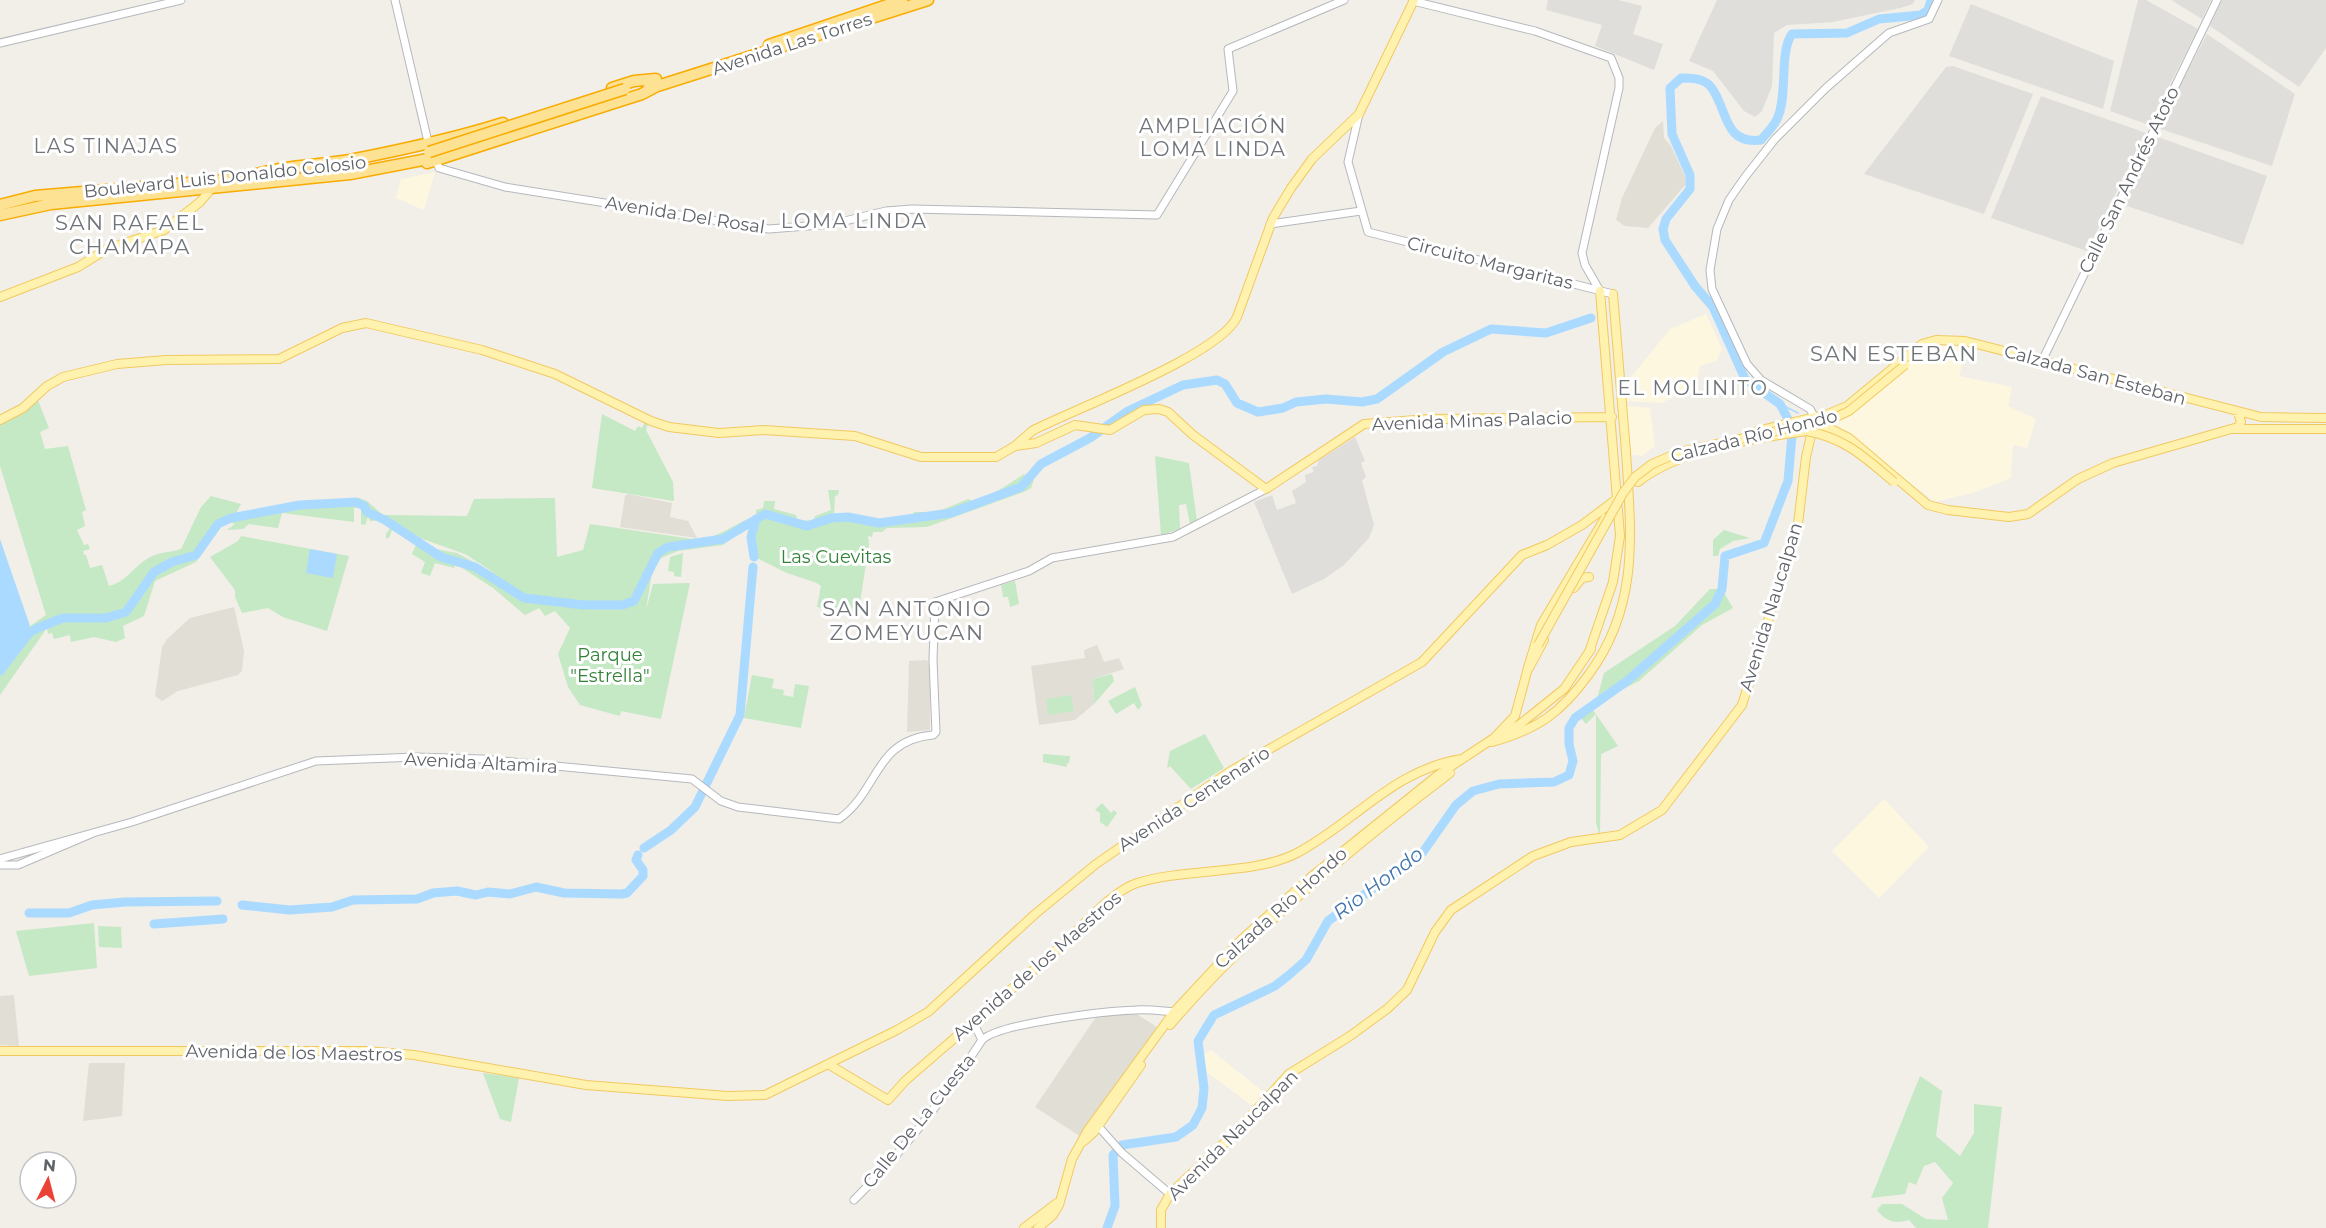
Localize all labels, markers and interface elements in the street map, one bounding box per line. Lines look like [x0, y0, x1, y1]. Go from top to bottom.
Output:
street label: Avenida Las Torres [709, 8, 875, 80]
street label: Calle San Andrés Atoto [2074, 83, 2184, 277]
district label: AMPLIACIÓN LOMA LINDA [1139, 114, 1287, 161]
district label: LAS TINAJAS [34, 134, 178, 158]
street label: Boulevard Luis Donaldo Colosio [83, 151, 367, 203]
street label: Avenida Del Rosal [604, 192, 766, 238]
district label: LOMA LINDA [781, 209, 927, 233]
district label: SAN RAFAEL CHAMAPA [55, 210, 205, 259]
street label: Circuito Margaritas [1405, 232, 1576, 294]
street label: Calzada San Esteban [2002, 340, 2188, 410]
district label: SAN ESTEBAN [1810, 341, 1978, 366]
district label: EL MOLINITO [1618, 376, 1768, 400]
street label: Calzada Río Hondo [1668, 405, 1840, 467]
street label: Avenida Minas Palacio [1371, 407, 1573, 435]
street label: Avenida Naucalpan [1735, 520, 1807, 694]
park label: Las Cuevitas [781, 546, 892, 568]
district label: SAN ANTONIO ZOMEYUCAN [822, 596, 992, 645]
park label: Parque "Estrella" [570, 644, 650, 687]
street label: Avenida Centenario [1114, 742, 1274, 856]
street label: Avenida Altamira [404, 748, 558, 778]
water label: Rio Hondo [1328, 842, 1428, 924]
street label: Calzada Río Hondo [1210, 843, 1352, 973]
street label: Avenida de los Maestros [948, 887, 1126, 1045]
street label: Avenida de los Maestros [186, 1040, 403, 1066]
street label: Calle De La Cuesta [858, 1049, 980, 1193]
street label: Avenida Naucalpan [1163, 1065, 1303, 1205]
north arrow [18, 1150, 78, 1210]
text: N [42, 1155, 57, 1176]

